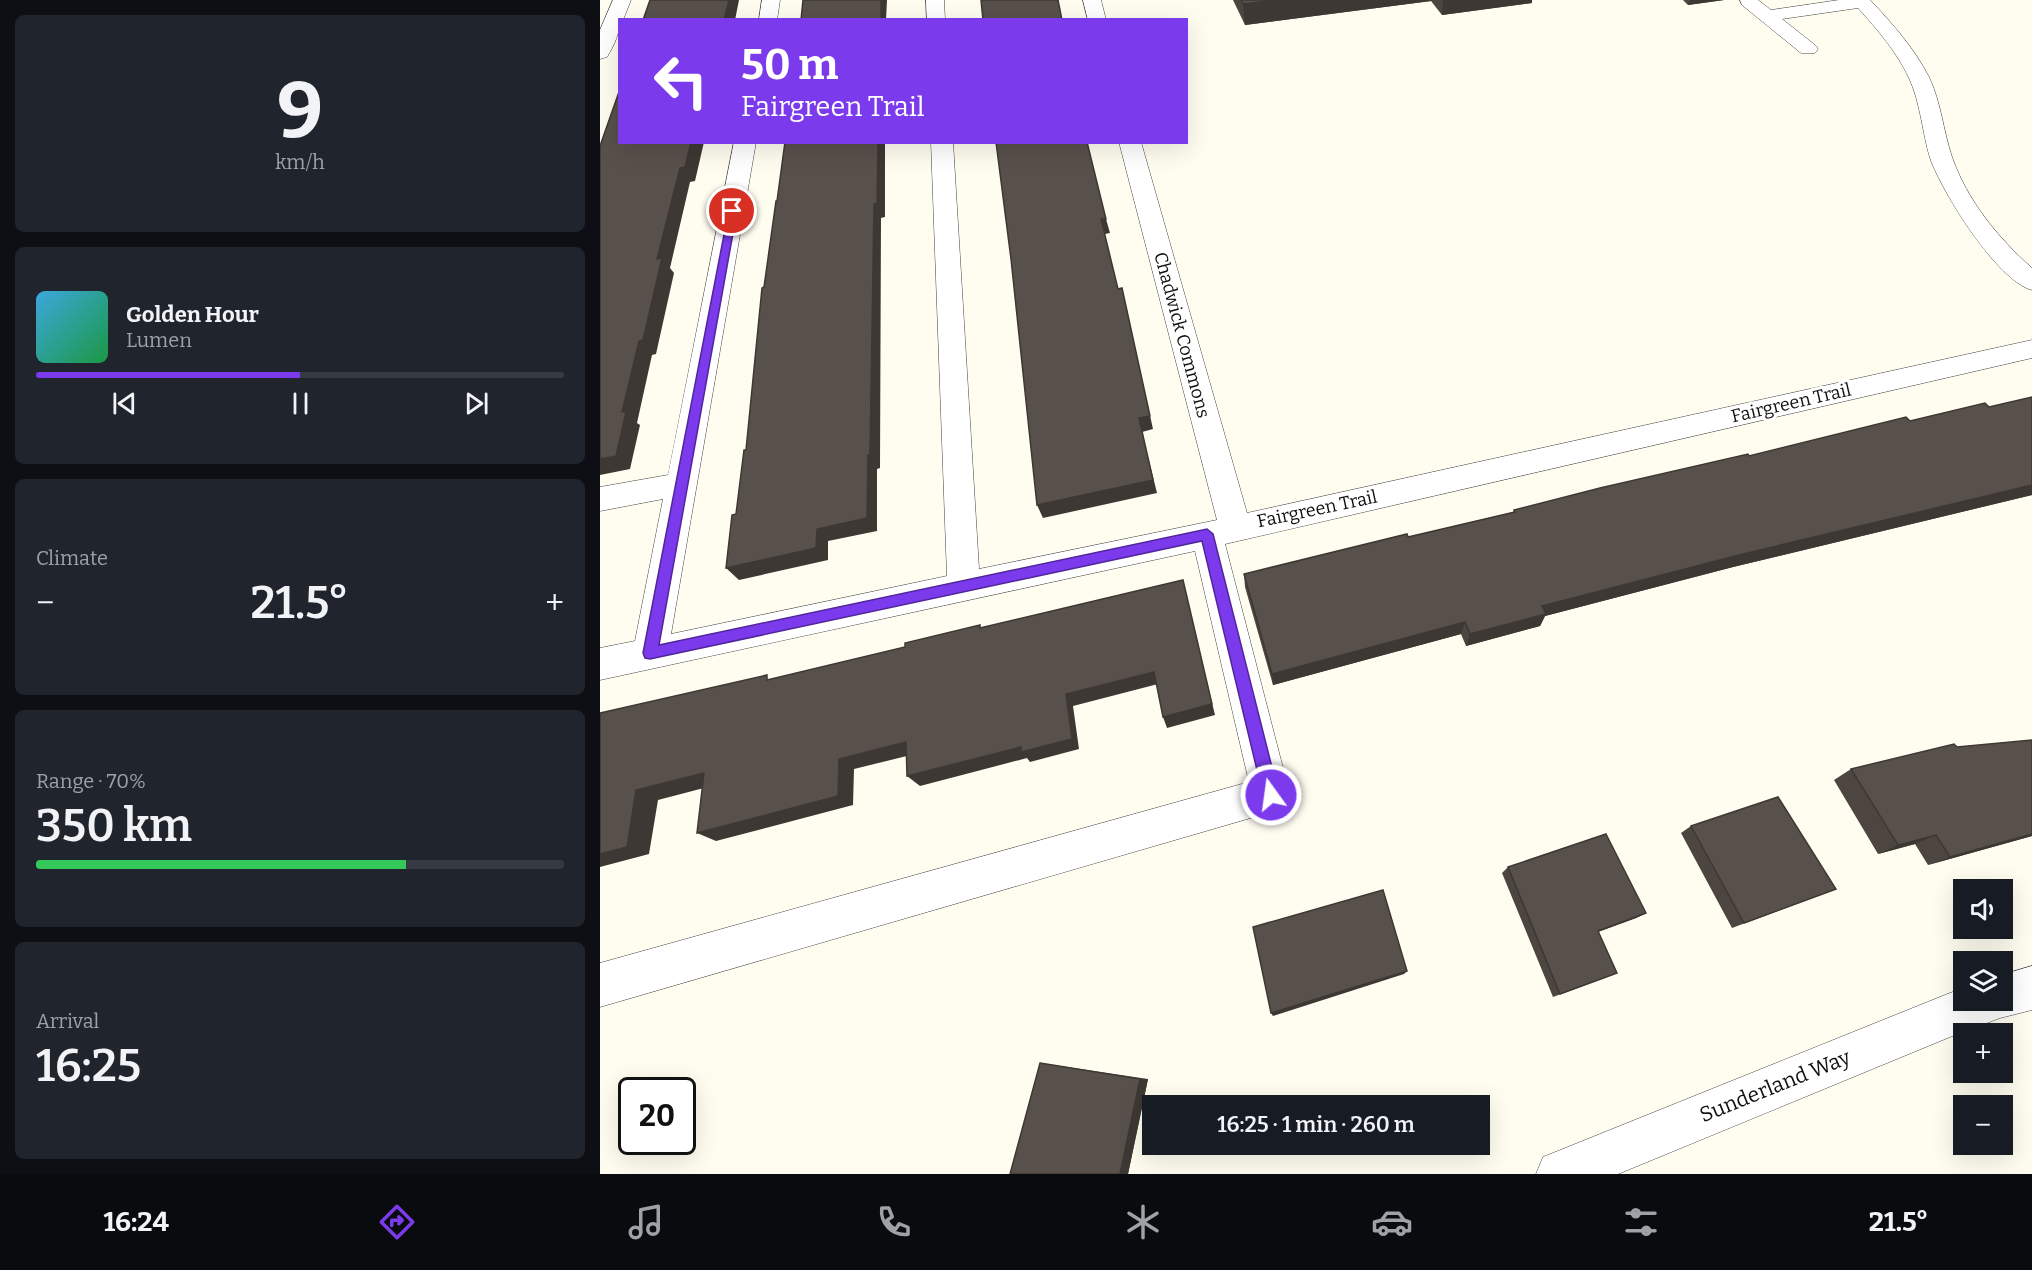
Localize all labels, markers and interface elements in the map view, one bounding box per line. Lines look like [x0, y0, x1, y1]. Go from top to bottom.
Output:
text: 50 m [741, 40, 838, 90]
icon: left [642, 42, 720, 120]
text: 9 [277, 64, 323, 158]
text: Fairgreen Trail [741, 91, 924, 123]
text: km/h [275, 150, 325, 174]
pin [706, 185, 757, 236]
icon: arrive [715, 194, 748, 227]
street label: Chadwick Commons [1149, 250, 1215, 420]
text: Golden Hour [126, 301, 259, 328]
text: Lumen [126, 328, 192, 352]
street label: Fairgreen Trail [1729, 379, 1853, 427]
icon: previous [108, 387, 141, 420]
icon: pause [284, 387, 317, 420]
icon: next [460, 387, 493, 420]
street label: Fairgreen Trail [1255, 486, 1379, 532]
text: Climate [36, 546, 108, 570]
text: 21.5° [251, 576, 349, 630]
text: − [36, 583, 54, 623]
text: + [545, 583, 564, 623]
position arrow [1239, 763, 1303, 827]
text: Range · 70% [36, 769, 146, 793]
text: 350 km [36, 799, 192, 853]
map controls [1953, 879, 2013, 1155]
button: sound [1953, 879, 2013, 939]
button: layers [1953, 951, 2013, 1011]
text: Arrival [36, 1009, 99, 1033]
button: + [1953, 1023, 2013, 1083]
text: 16:25 [36, 1039, 141, 1093]
street label: Sunderland Way [1696, 1044, 1855, 1128]
speed limit sign: 20 [618, 1077, 696, 1155]
button: − [1953, 1095, 2013, 1155]
text: 16:25 · 1 min · 260 m [1217, 1111, 1415, 1138]
icon: directions [376, 1201, 418, 1243]
icon: music [625, 1201, 667, 1243]
icon: phone [873, 1201, 915, 1243]
icon: climate [1122, 1201, 1164, 1243]
icon: car [1371, 1201, 1413, 1243]
icon: filters [1620, 1201, 1662, 1243]
text: 16:24 [103, 1206, 169, 1238]
text: 21.5° [1869, 1206, 1929, 1238]

